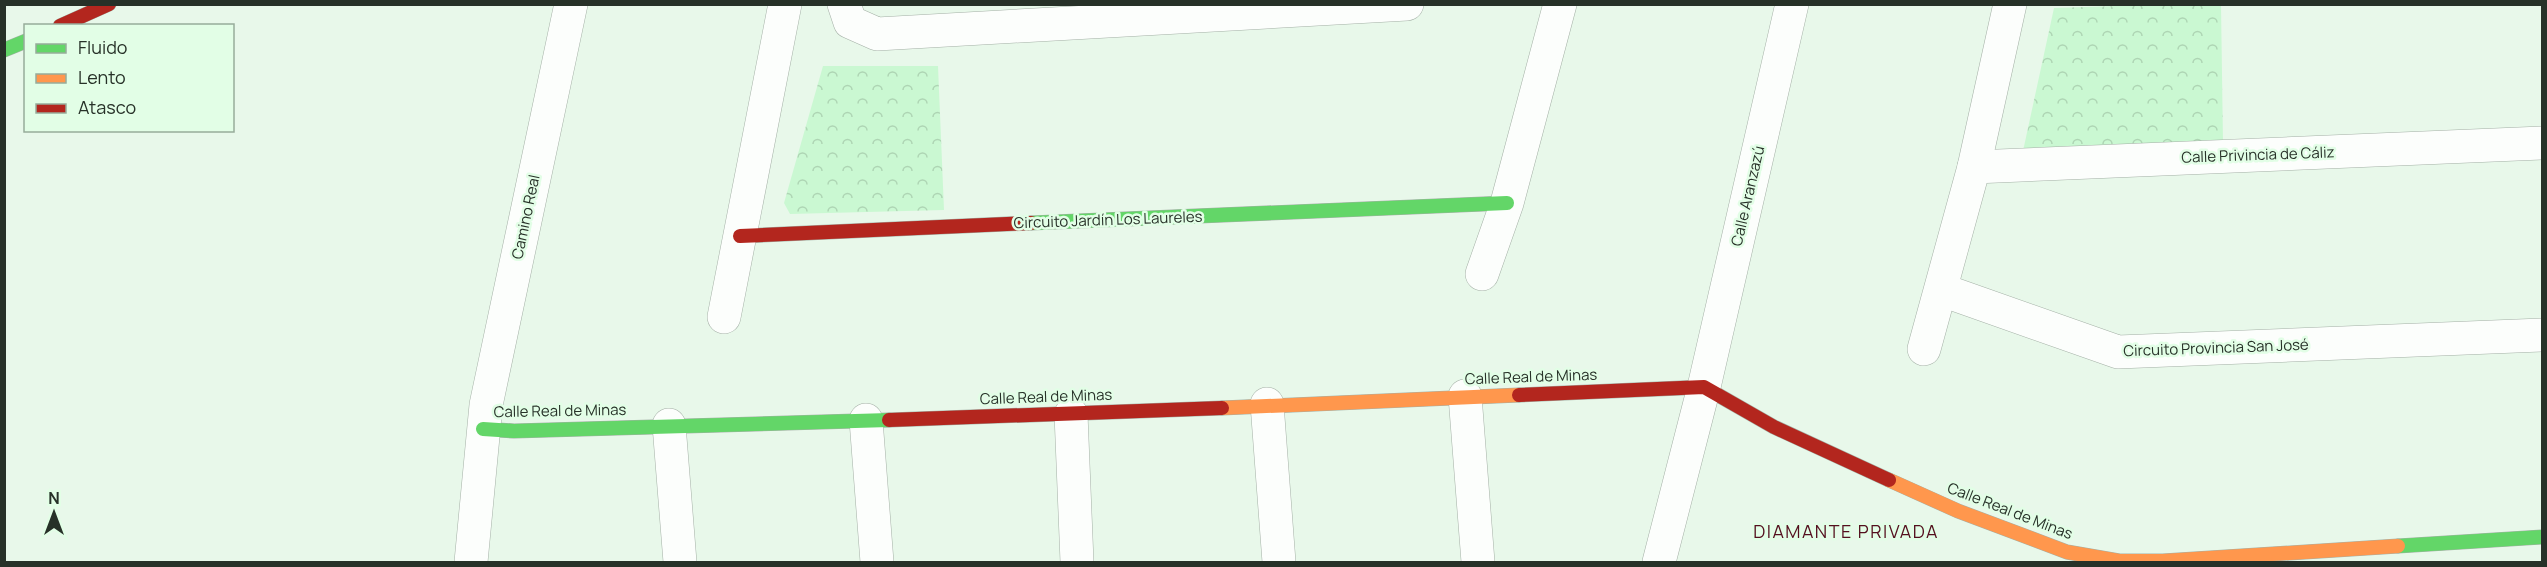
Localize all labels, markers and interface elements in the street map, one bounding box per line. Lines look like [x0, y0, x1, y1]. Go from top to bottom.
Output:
legend [24, 24, 234, 132]
text: Fluido [78, 35, 127, 59]
text: Lento [78, 65, 126, 89]
text: Atasco [78, 95, 136, 119]
street label: Calle Privincia de Cáliz [2181, 141, 2335, 168]
street label: Calle Aranzazú [1726, 144, 1769, 248]
street label: Camino Real [506, 173, 545, 261]
street label: Circuito Jardín Los Laureles [1013, 206, 1203, 233]
street label: Circuito Provincia San José [2123, 334, 2309, 361]
street label: Calle Real de Minas [1464, 364, 1598, 389]
street label: Calle Real de Minas [979, 384, 1113, 409]
street label: Calle Real de Minas [493, 399, 627, 422]
street label: Calle Real de Minas [1945, 477, 2076, 544]
north arrow [24, 483, 84, 543]
text: N [48, 487, 60, 509]
district label: DIAMANTE PRIVADA [1753, 519, 1939, 543]

